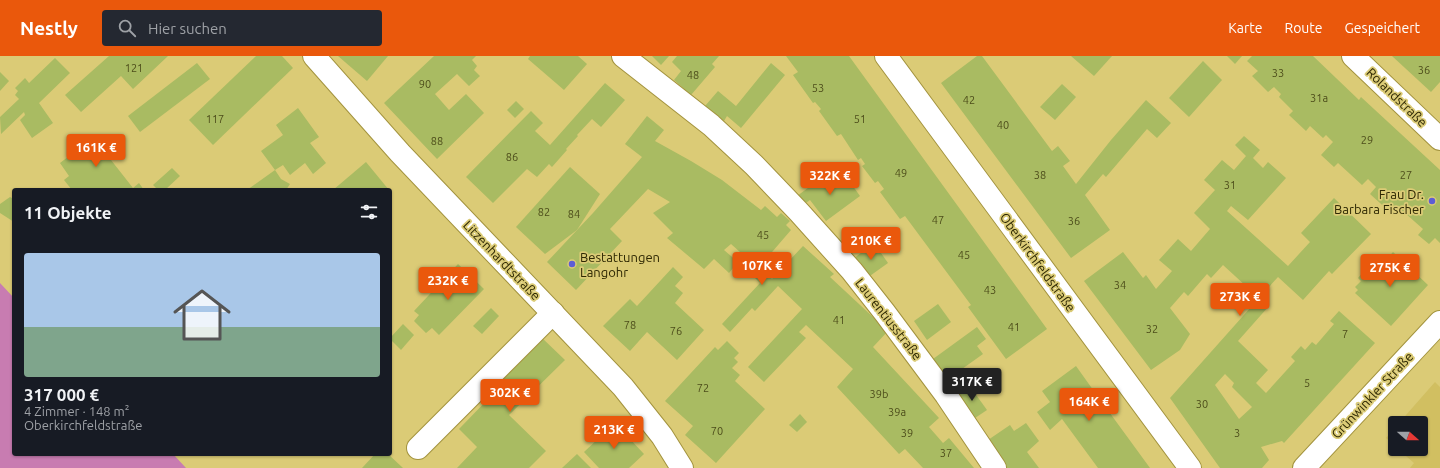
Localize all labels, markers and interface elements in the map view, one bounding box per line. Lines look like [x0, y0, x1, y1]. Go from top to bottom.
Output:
search box [102, 10, 382, 46]
text: Nestly [20, 17, 78, 39]
icon: search [116, 17, 138, 39]
text: Hier suchen [148, 20, 227, 37]
text: Karte [1228, 20, 1262, 36]
text: Route [1284, 20, 1323, 36]
text: Gespeichert [1345, 20, 1420, 36]
house number: 121 [125, 62, 143, 74]
house number: 36 [1418, 64, 1430, 76]
street label: Rolandstraße [1364, 65, 1430, 129]
house number: 33 [1272, 67, 1284, 79]
house number: 48 [687, 69, 699, 81]
house number: 90 [419, 78, 431, 90]
house number: 53 [812, 82, 824, 94]
house number: 31a [1310, 92, 1328, 104]
house number: 42 [963, 94, 975, 106]
house number: 117 [206, 113, 224, 125]
house number: 51 [854, 113, 866, 125]
house number: 40 [997, 119, 1009, 131]
pin: 161K € [63, 134, 129, 168]
house number: 29 [1361, 134, 1373, 146]
house number: 88 [431, 135, 443, 147]
text: 161K € [75, 140, 117, 154]
house number: 86 [506, 151, 518, 163]
pin: 322K € [797, 162, 863, 196]
house number: 49 [895, 167, 907, 179]
text: 322K € [809, 168, 851, 182]
house number: 38 [1034, 169, 1046, 181]
house number: 27 [1400, 169, 1412, 181]
house number: 31 [1224, 179, 1236, 191]
place label: Frau Dr. Barbara Fischer [1334, 187, 1424, 216]
marker: Frau Dr. Barbara Fischer [1427, 196, 1437, 206]
icon: filters [358, 201, 380, 223]
text: 11 Objekte [24, 203, 112, 222]
house number: 82 [538, 206, 550, 218]
house number: 84 [568, 208, 580, 220]
street label: Oberkirchfeldstraße [998, 210, 1078, 314]
house number: 47 [932, 214, 944, 226]
house number: 36 [1068, 215, 1080, 227]
street label: Litzenhardtstraße [461, 218, 543, 302]
pin: 210K € [838, 227, 904, 261]
house number: 45 [757, 229, 769, 241]
text: 210K € [850, 233, 892, 247]
house number: 45 [958, 249, 970, 261]
place label: Bestattungen Langohr [580, 250, 660, 279]
pin: 107K € [729, 252, 795, 286]
pin: 275K € [1357, 254, 1423, 288]
text: 107K € [741, 258, 783, 272]
marker: Bestattungen Langohr [567, 259, 577, 269]
text: 275K € [1369, 260, 1411, 274]
pin: 232K € [415, 267, 481, 301]
text: 232K € [427, 273, 469, 287]
street label: Laurentiusstraße [853, 276, 925, 362]
icon: home [166, 279, 238, 351]
house number: 34 [1114, 279, 1126, 291]
pin: 273K € [1207, 283, 1273, 317]
house number: 43 [984, 284, 996, 296]
text: 273K € [1219, 289, 1261, 303]
house number: 41 [833, 314, 845, 326]
house number: 78 [624, 319, 636, 331]
house number: 41 [1008, 321, 1020, 333]
house number: 32 [1146, 323, 1158, 335]
house number: 76 [670, 325, 682, 337]
house number: 7 [1342, 328, 1348, 340]
street label: Grünwinkler Straße [1328, 349, 1416, 441]
pin: 317K € [939, 368, 1005, 402]
text: 317K € [951, 374, 993, 388]
house number: 5 [1304, 377, 1310, 389]
pin: 302K € [477, 379, 543, 413]
house number: 72 [697, 382, 709, 394]
text: 317 000 € [24, 385, 99, 404]
text: 302K € [489, 385, 531, 399]
house number: 39b [870, 388, 888, 400]
pin: 164K € [1056, 388, 1122, 422]
text: 164K € [1068, 394, 1110, 408]
house number: 30 [1196, 398, 1208, 410]
text: 4 Zimmer · 148 m² [24, 404, 130, 418]
house number: 39a [888, 406, 906, 418]
pin: 213K € [581, 416, 647, 450]
north arrow [1388, 416, 1428, 456]
map controls [1388, 416, 1428, 456]
text: Oberkirchfeldstraße [24, 418, 142, 432]
text: 213K € [593, 422, 635, 436]
house number: 70 [711, 425, 723, 437]
house number: 39 [901, 427, 913, 439]
house number: 3 [1234, 427, 1240, 439]
house number: 37 [940, 447, 952, 459]

